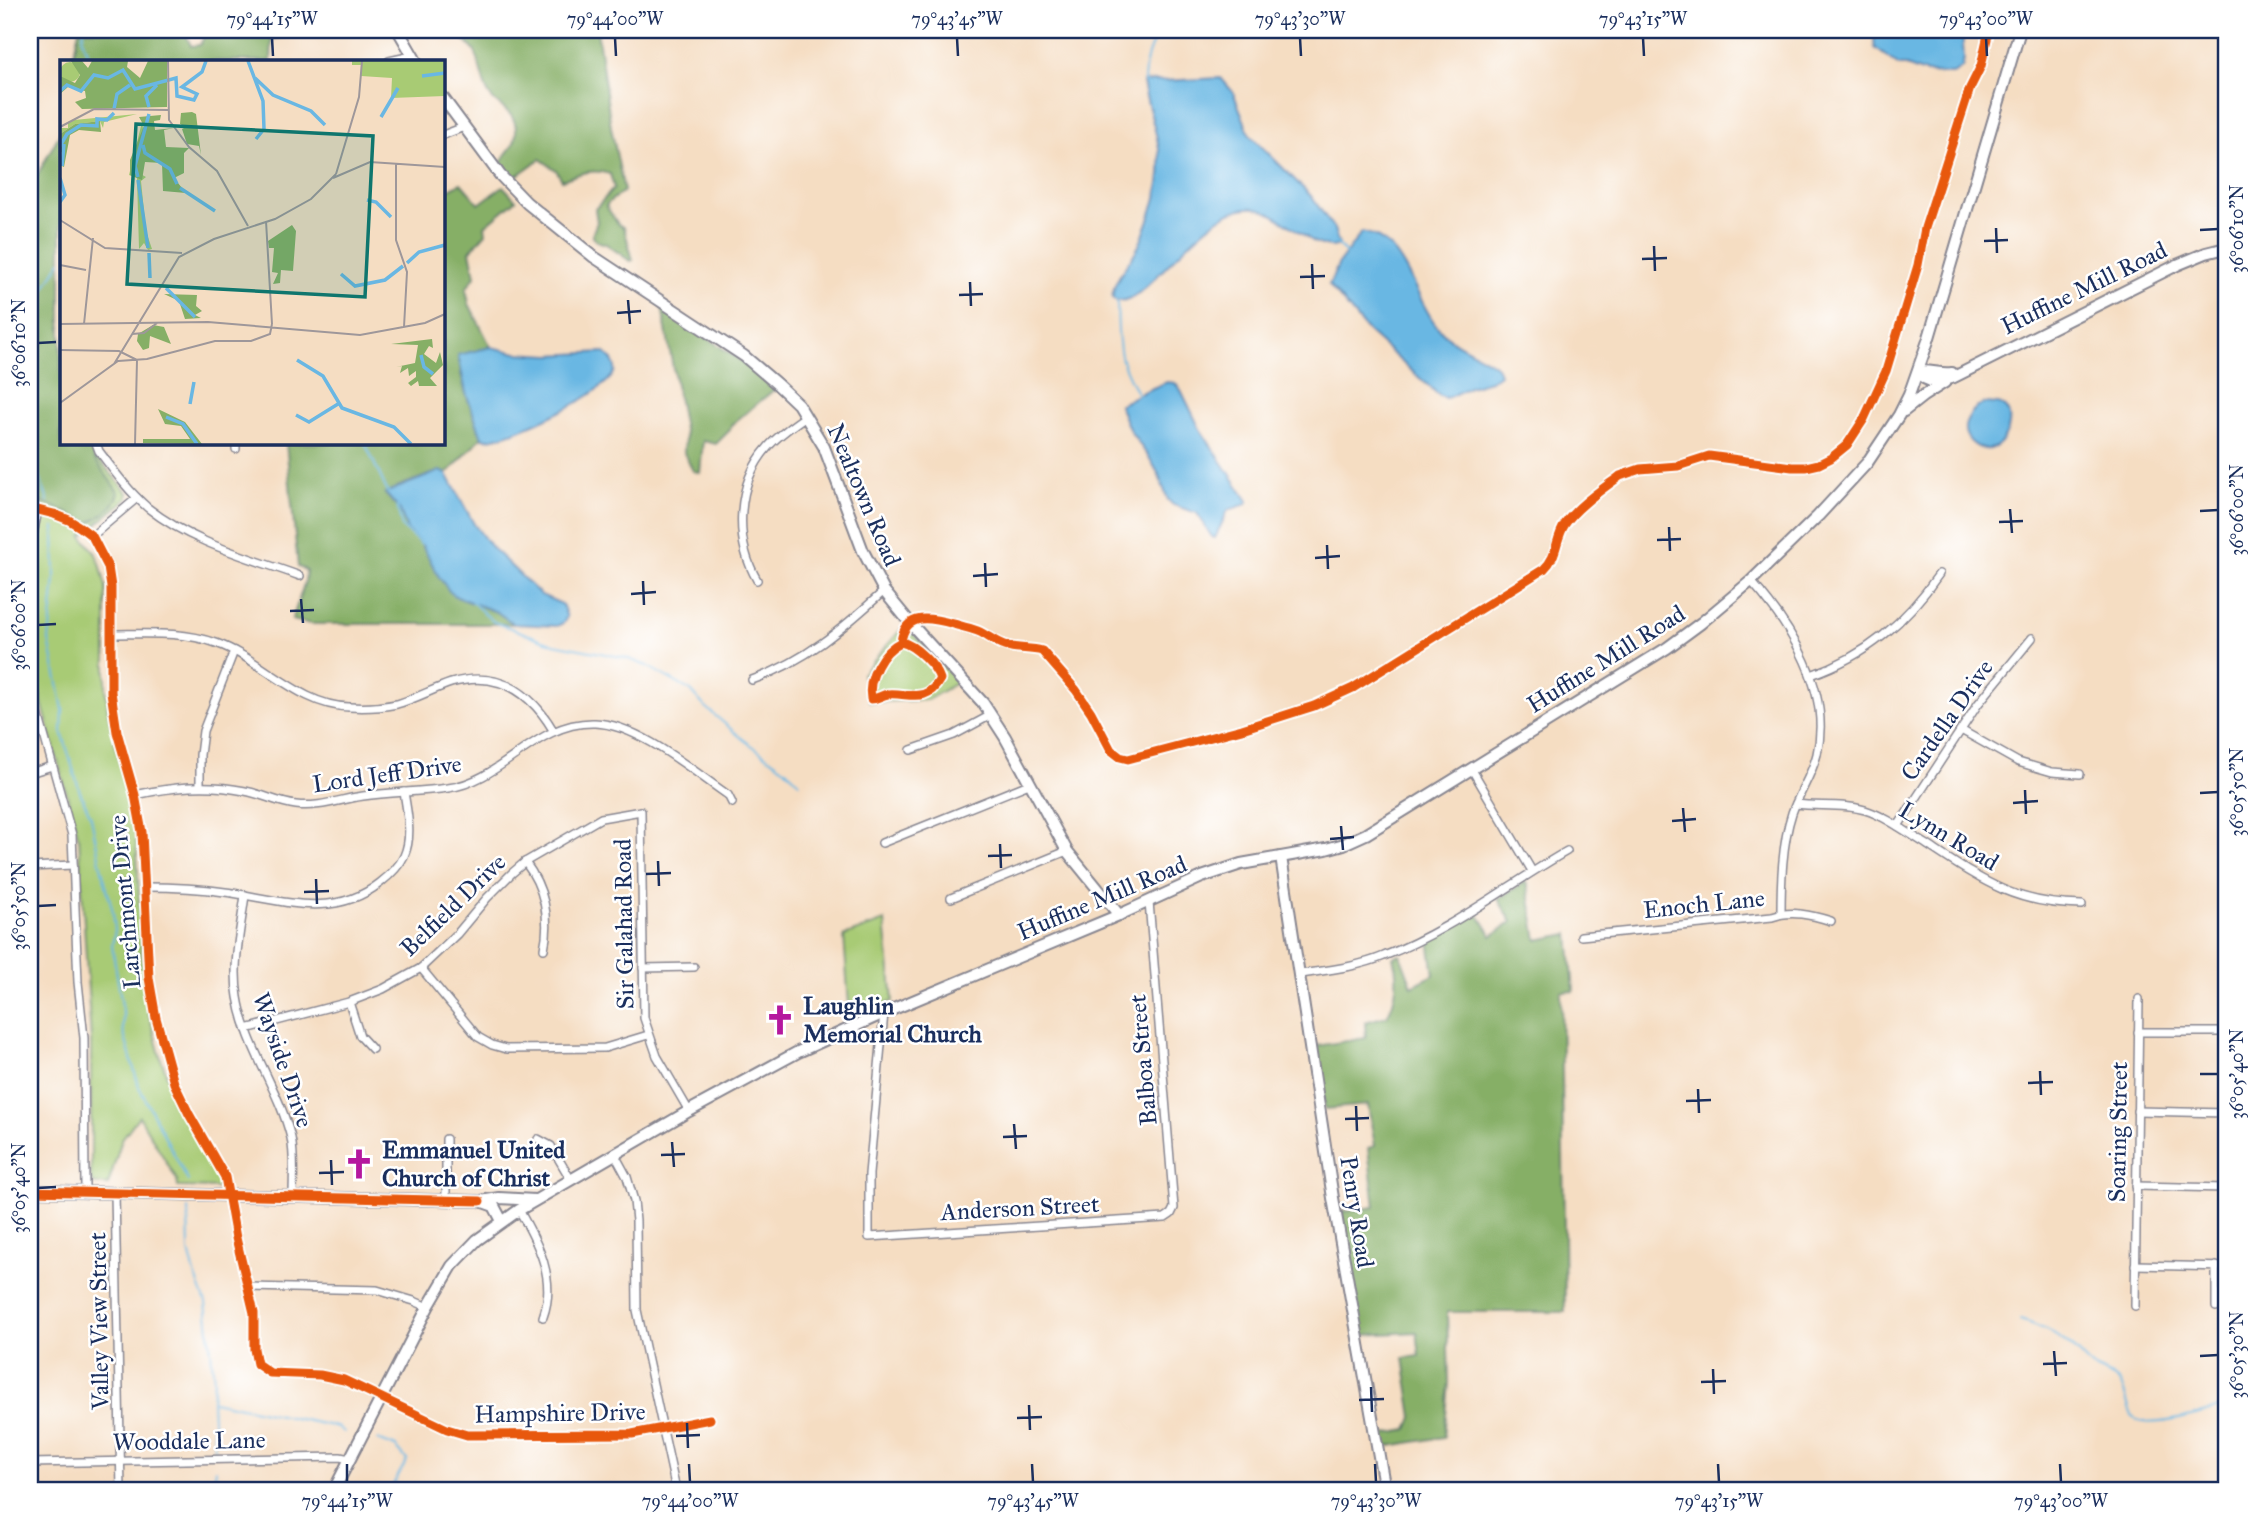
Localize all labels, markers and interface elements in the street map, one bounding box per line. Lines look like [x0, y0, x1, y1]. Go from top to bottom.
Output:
text: 79°44'15"W [226, 8, 318, 30]
text: 79°44'00"W [567, 8, 664, 30]
text: 79°43'45"W [911, 8, 1004, 30]
text: 79°43'30"W [1255, 8, 1346, 30]
text: 79°43'15"W [1599, 8, 1688, 30]
text: 79°43'00"W [1939, 8, 2034, 30]
inset map [60, 60, 444, 444]
text: 36°06'10"N [2226, 185, 2248, 273]
street label: Huffine Mill Road [1996, 235, 2172, 341]
text: 36°06'10"N [8, 299, 30, 387]
street label: Nealtown Road [820, 419, 908, 571]
text: 36°06'00"N [2226, 464, 2248, 556]
text: 36°06'00"N [8, 579, 30, 671]
street label: Huffine Mill Road [1521, 598, 1691, 720]
street label: Cardella Drive [1894, 654, 2000, 786]
text: 36°05'50"N [2226, 748, 2248, 836]
street label: Lord Jeff Drive [311, 749, 464, 799]
street label: Lynn Road [1894, 795, 2004, 877]
street label: Larchmont Drive [102, 814, 148, 990]
street label: Sir Galahad Road [608, 838, 640, 1010]
street label: Belfield Drive [394, 847, 512, 963]
street label: Huffine Mill Road [1013, 849, 1191, 947]
text: 36°05'50"N [8, 862, 30, 950]
street label: Enoch Lane [1642, 883, 1766, 925]
street label: Wayside Drive [246, 989, 320, 1131]
place label: Laughlin Memorial Church [803, 991, 983, 1049]
street label: Balboa Street [1122, 993, 1164, 1127]
church icon: Laughlin Memorial Church [763, 1003, 797, 1037]
text: 36°05'40"N [2226, 1029, 2248, 1119]
street label: Soaring Street [2102, 1061, 2134, 1203]
place label: Emmanuel United Church of Christ [382, 1135, 566, 1193]
text: 36°05'40"N [8, 1143, 30, 1233]
church icon: Emmanuel United Church of Christ [342, 1147, 376, 1181]
street label: Penry Road [1333, 1154, 1381, 1270]
street label: Anderson Street [939, 1189, 1101, 1227]
street label: Valley View Street [82, 1231, 116, 1411]
text: 36°05'30"N [2226, 1311, 2248, 1399]
street label: Hampshire Drive [474, 1397, 646, 1429]
street label: Wooddale Lane [112, 1425, 266, 1457]
text: 79°44'15"W [301, 1490, 393, 1512]
text: 79°44'00"W [642, 1490, 739, 1512]
text: 79°43'45"W [987, 1490, 1080, 1512]
text: 79°43'30"W [1331, 1490, 1422, 1512]
text: 79°43'15"W [1675, 1490, 1764, 1512]
text: 79°43'00"W [2014, 1490, 2109, 1512]

